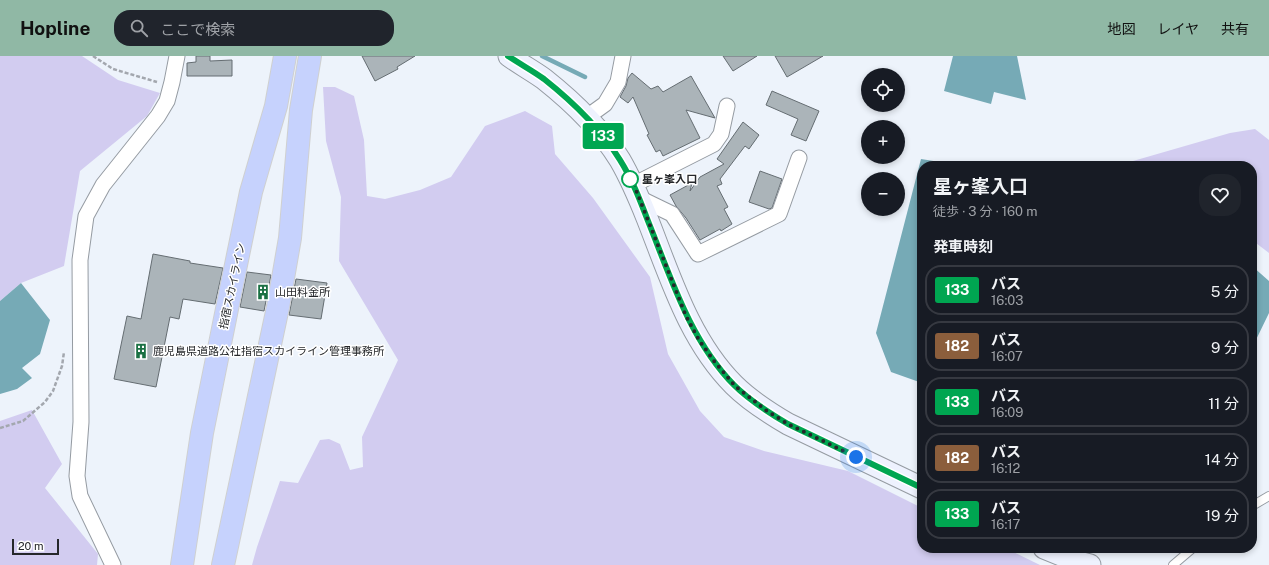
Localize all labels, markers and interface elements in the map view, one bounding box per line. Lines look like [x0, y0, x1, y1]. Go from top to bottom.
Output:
search box [114, 10, 394, 46]
text: Hopline [20, 17, 90, 39]
icon: search [128, 17, 150, 39]
text: ここで検索 [160, 21, 235, 38]
text: 地図 [1107, 21, 1135, 37]
text: レイヤ [1157, 21, 1199, 37]
text: 共有 [1221, 21, 1249, 37]
map controls [861, 68, 905, 216]
button: locate [861, 68, 905, 112]
button: + [861, 120, 905, 164]
line badge: 133 [580, 123, 626, 149]
text: 133 [591, 128, 615, 144]
marker: 星ヶ峯入口 [621, 170, 639, 188]
button: − [861, 172, 905, 216]
place label: 星ヶ峯入口 [642, 173, 697, 185]
button: heart [1199, 174, 1241, 216]
text: 星ヶ峯入口 [933, 175, 1028, 197]
text: 徒歩 · 3 分 · 160 m [933, 204, 1037, 219]
text: 発車時刻 [933, 238, 993, 255]
street label: 指宿スカイライン [217, 242, 247, 330]
text: バス [991, 275, 1021, 292]
text: 133 [945, 282, 969, 298]
building icon: 山田料金所 [254, 283, 272, 301]
text: 5 分 [1211, 283, 1239, 300]
place label: 山田料金所 [275, 286, 331, 298]
text: 16:03 [991, 293, 1023, 308]
text: バス [991, 331, 1021, 348]
text: 182 [945, 338, 969, 354]
text: 9 分 [1211, 339, 1239, 356]
building icon: 鹿児島県道路公社指宿スカイライン管理事務所 [132, 342, 150, 360]
place label: 鹿児島県道路公社指宿スカイライン管理事務所 [153, 345, 385, 357]
text: 16:07 [991, 349, 1023, 364]
text: バス [991, 387, 1021, 404]
text: 133 [945, 394, 969, 410]
text: 11 分 [1208, 395, 1239, 412]
text: 16:09 [991, 405, 1023, 420]
text: バス [991, 443, 1021, 460]
your location [846, 447, 866, 467]
text: 182 [945, 450, 969, 466]
text: 14 分 [1205, 451, 1239, 468]
text: 16:12 [991, 461, 1020, 476]
text: バス [991, 499, 1021, 516]
text: 133 [945, 506, 969, 522]
text: 19 分 [1205, 507, 1239, 524]
text: 16:17 [991, 517, 1020, 532]
scale bar [12, 537, 59, 556]
text: 20 m [18, 540, 43, 552]

